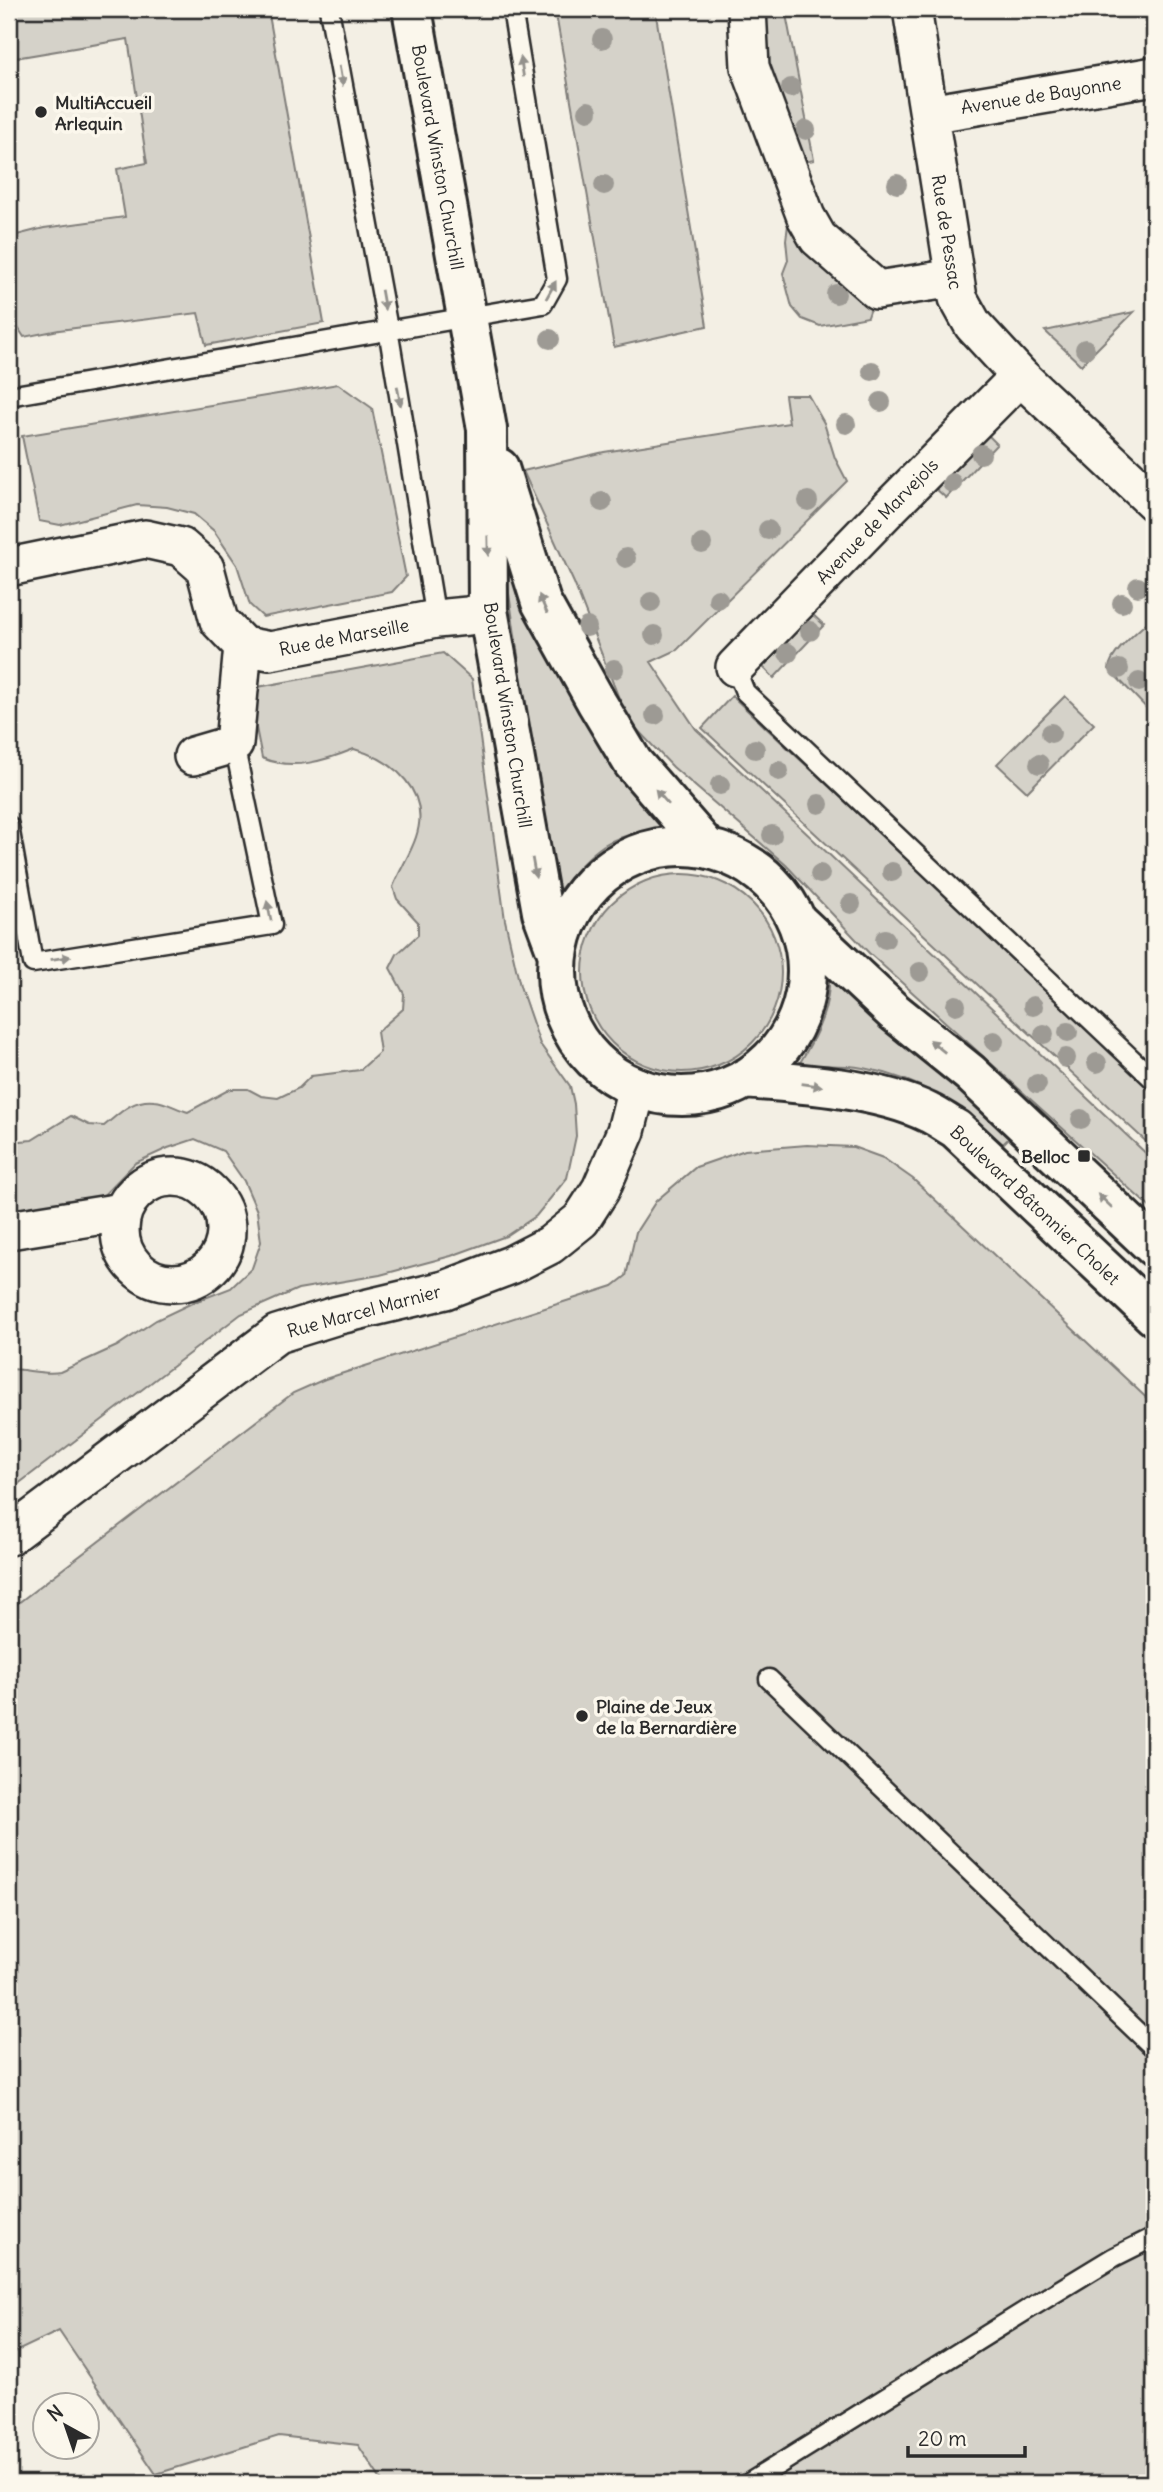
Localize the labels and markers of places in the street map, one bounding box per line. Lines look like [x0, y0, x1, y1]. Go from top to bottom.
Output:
place label: MultiAccueil Arlequin [55, 91, 152, 135]
marker: MultiAccueil Arlequin [33, 104, 49, 120]
place label: Belloc [1021, 1145, 1070, 1168]
marker: Belloc [1076, 1148, 1092, 1164]
place label: Plaine de Jeux de la Bernardière [596, 1695, 737, 1739]
marker: Plaine de Jeux de la Bernardière [574, 1708, 590, 1724]

